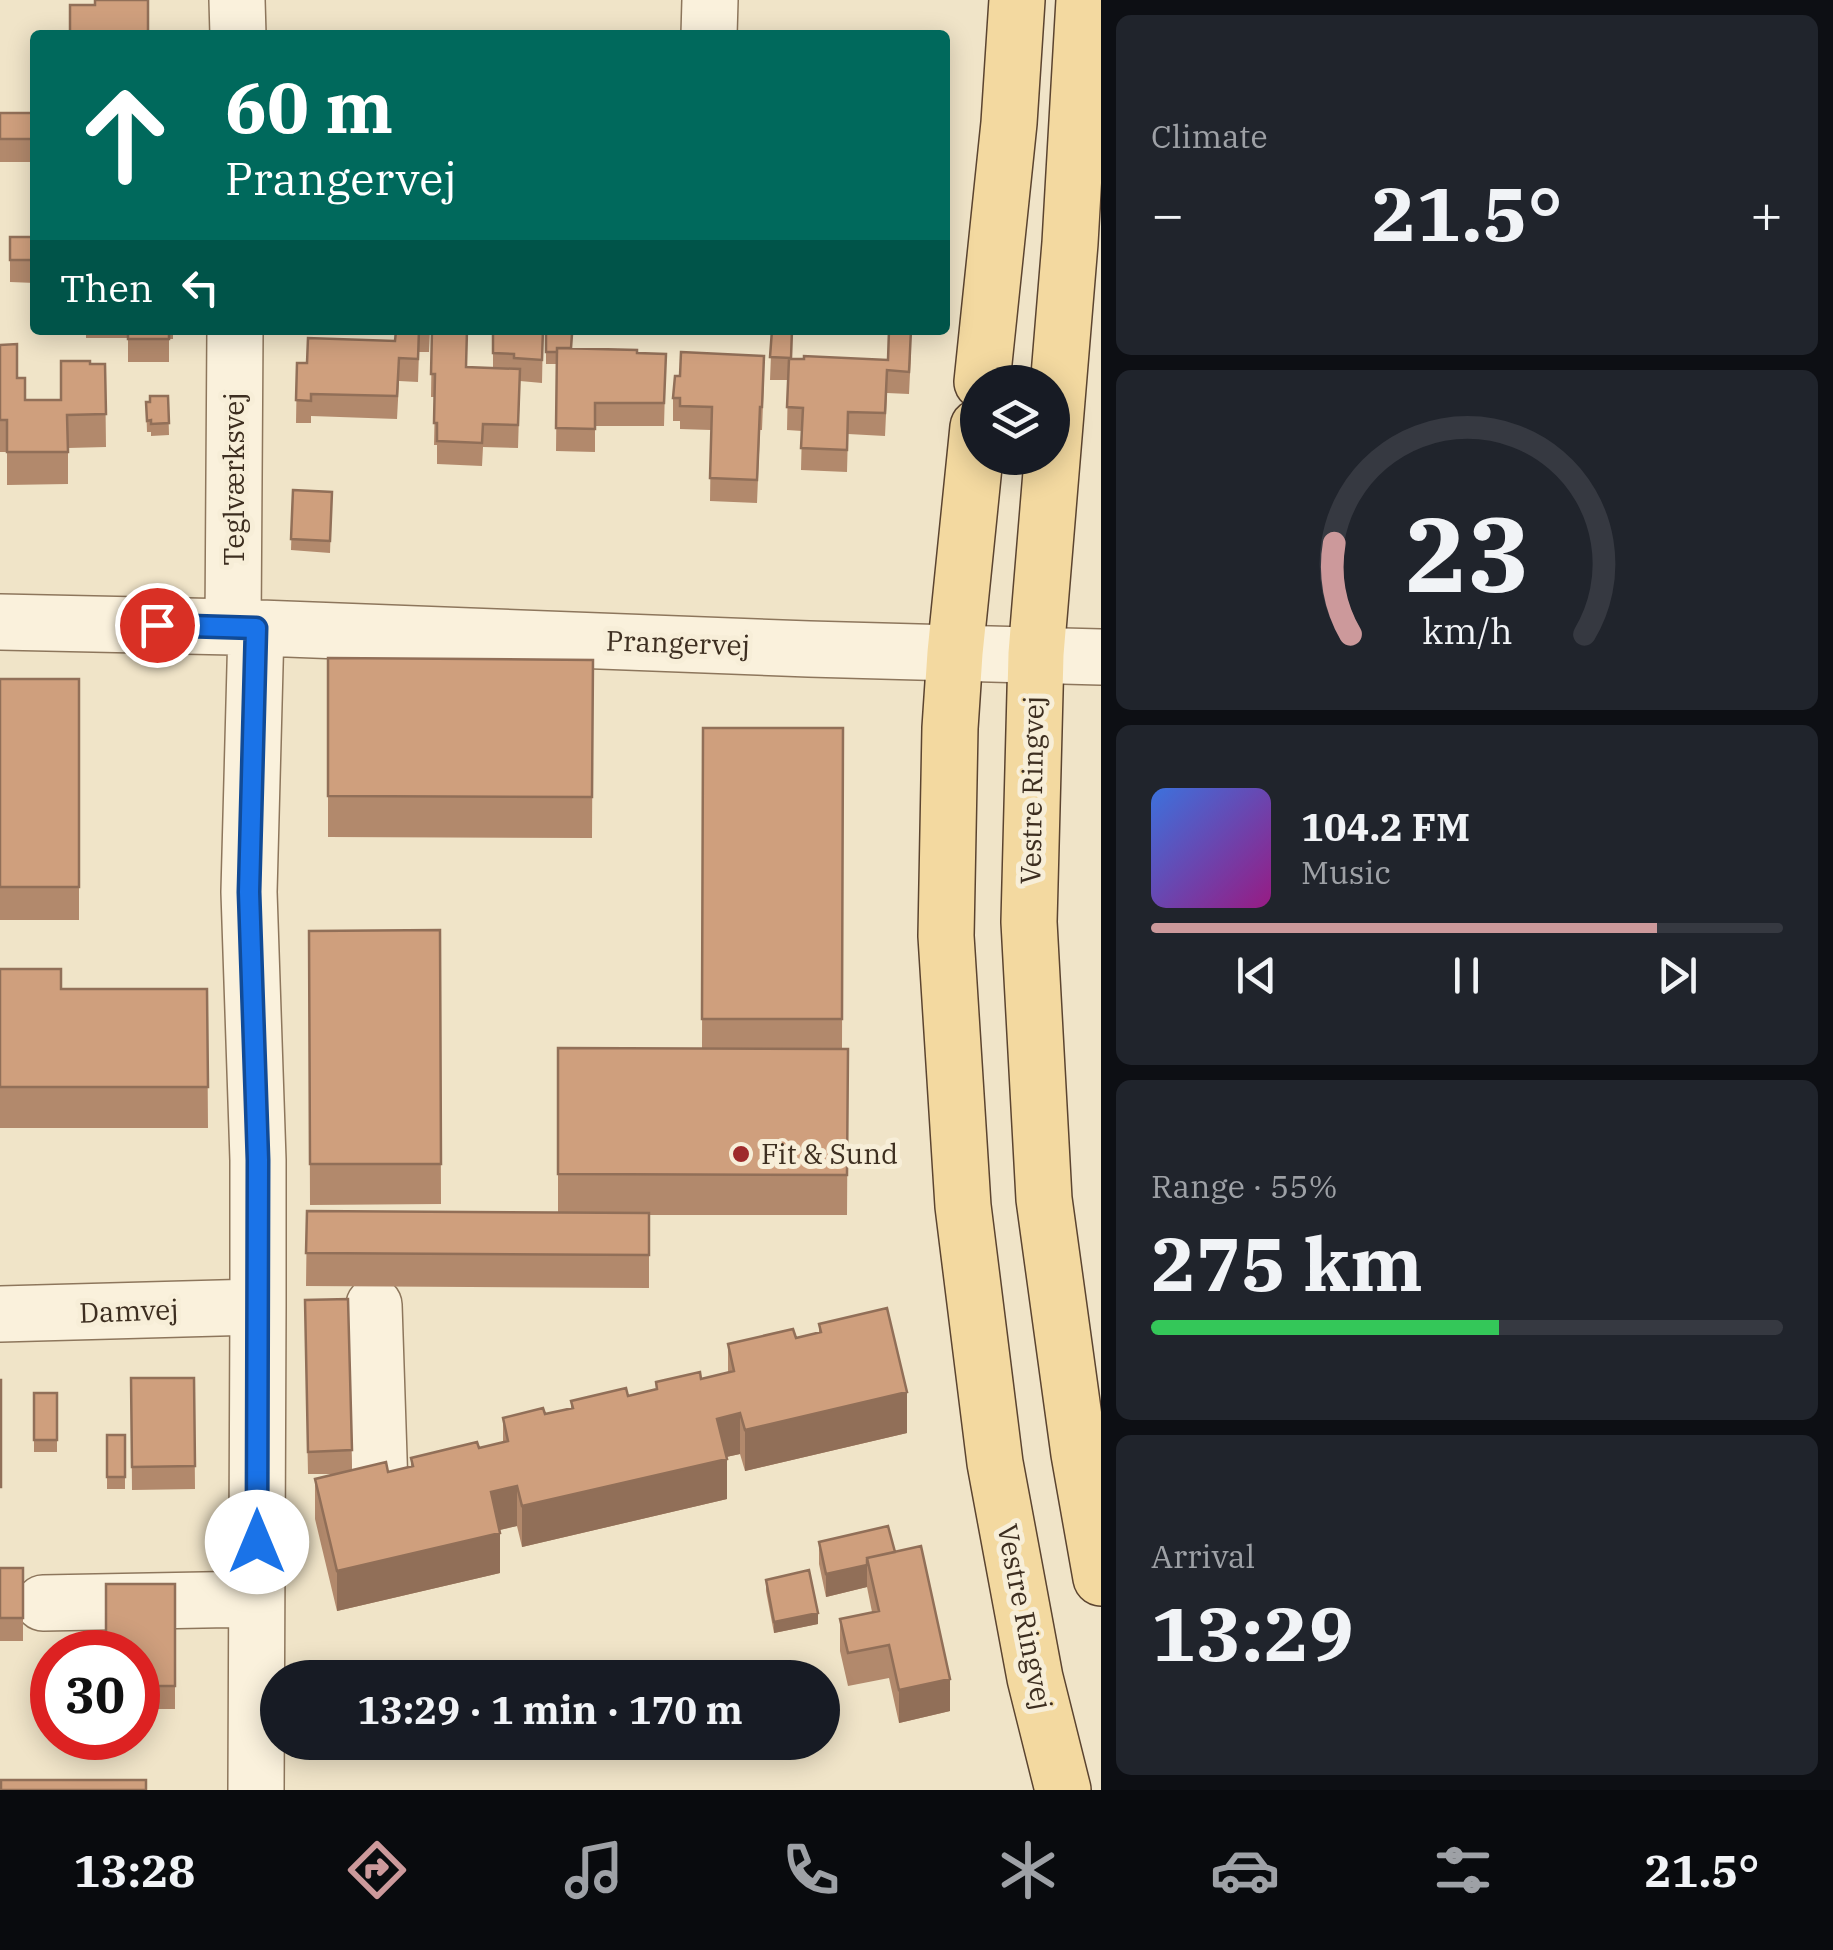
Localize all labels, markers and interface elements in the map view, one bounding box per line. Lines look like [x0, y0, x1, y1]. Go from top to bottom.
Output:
text: 60 m [225, 61, 393, 152]
icon: ahead [60, 70, 190, 200]
text: Climate [1151, 115, 1268, 157]
text: Prangervej [225, 149, 457, 207]
text: 21.5° [1371, 164, 1563, 262]
text: − [1151, 178, 1184, 249]
text: + [1750, 178, 1783, 249]
icon: left [173, 260, 228, 315]
text: Then [60, 263, 153, 312]
map controls [960, 365, 1070, 475]
button: layers [960, 365, 1070, 475]
street label: Teglværksvej [215, 392, 252, 566]
text: 23 [1405, 485, 1529, 621]
pin [115, 583, 200, 668]
icon: arrive [130, 598, 185, 653]
text: km/h [1422, 607, 1512, 654]
street label: Prangervej [605, 621, 751, 664]
street label: Vestre Ringvej [1011, 695, 1052, 885]
text: 104.2 FM [1301, 802, 1470, 851]
text: Music [1301, 851, 1391, 893]
icon: previous [1229, 948, 1284, 1003]
icon: pause [1439, 948, 1494, 1003]
icon: next [1650, 948, 1705, 1003]
place label: Fit & Sund [761, 1135, 898, 1172]
marker: Fit & Sund [730, 1143, 752, 1165]
text: Range · 55% [1151, 1165, 1338, 1207]
text: 275 km [1151, 1214, 1423, 1312]
street label: Damvej [79, 1290, 179, 1331]
position arrow [205, 1490, 309, 1594]
street label: Vestre Ringvej [989, 1521, 1062, 1713]
text: Arrival [1151, 1535, 1255, 1577]
text: 13:29 [1151, 1584, 1354, 1682]
speed limit sign: 30 [30, 1630, 160, 1760]
text: 13:29 · 1 min · 170 m [357, 1685, 743, 1734]
icon: directions [342, 1835, 412, 1905]
icon: music [559, 1835, 629, 1905]
icon: phone [776, 1835, 846, 1905]
icon: climate [993, 1835, 1063, 1905]
icon: car [1210, 1835, 1280, 1905]
icon: filters [1428, 1835, 1498, 1905]
text: 13:28 [74, 1841, 195, 1899]
text: 21.5° [1645, 1841, 1759, 1899]

